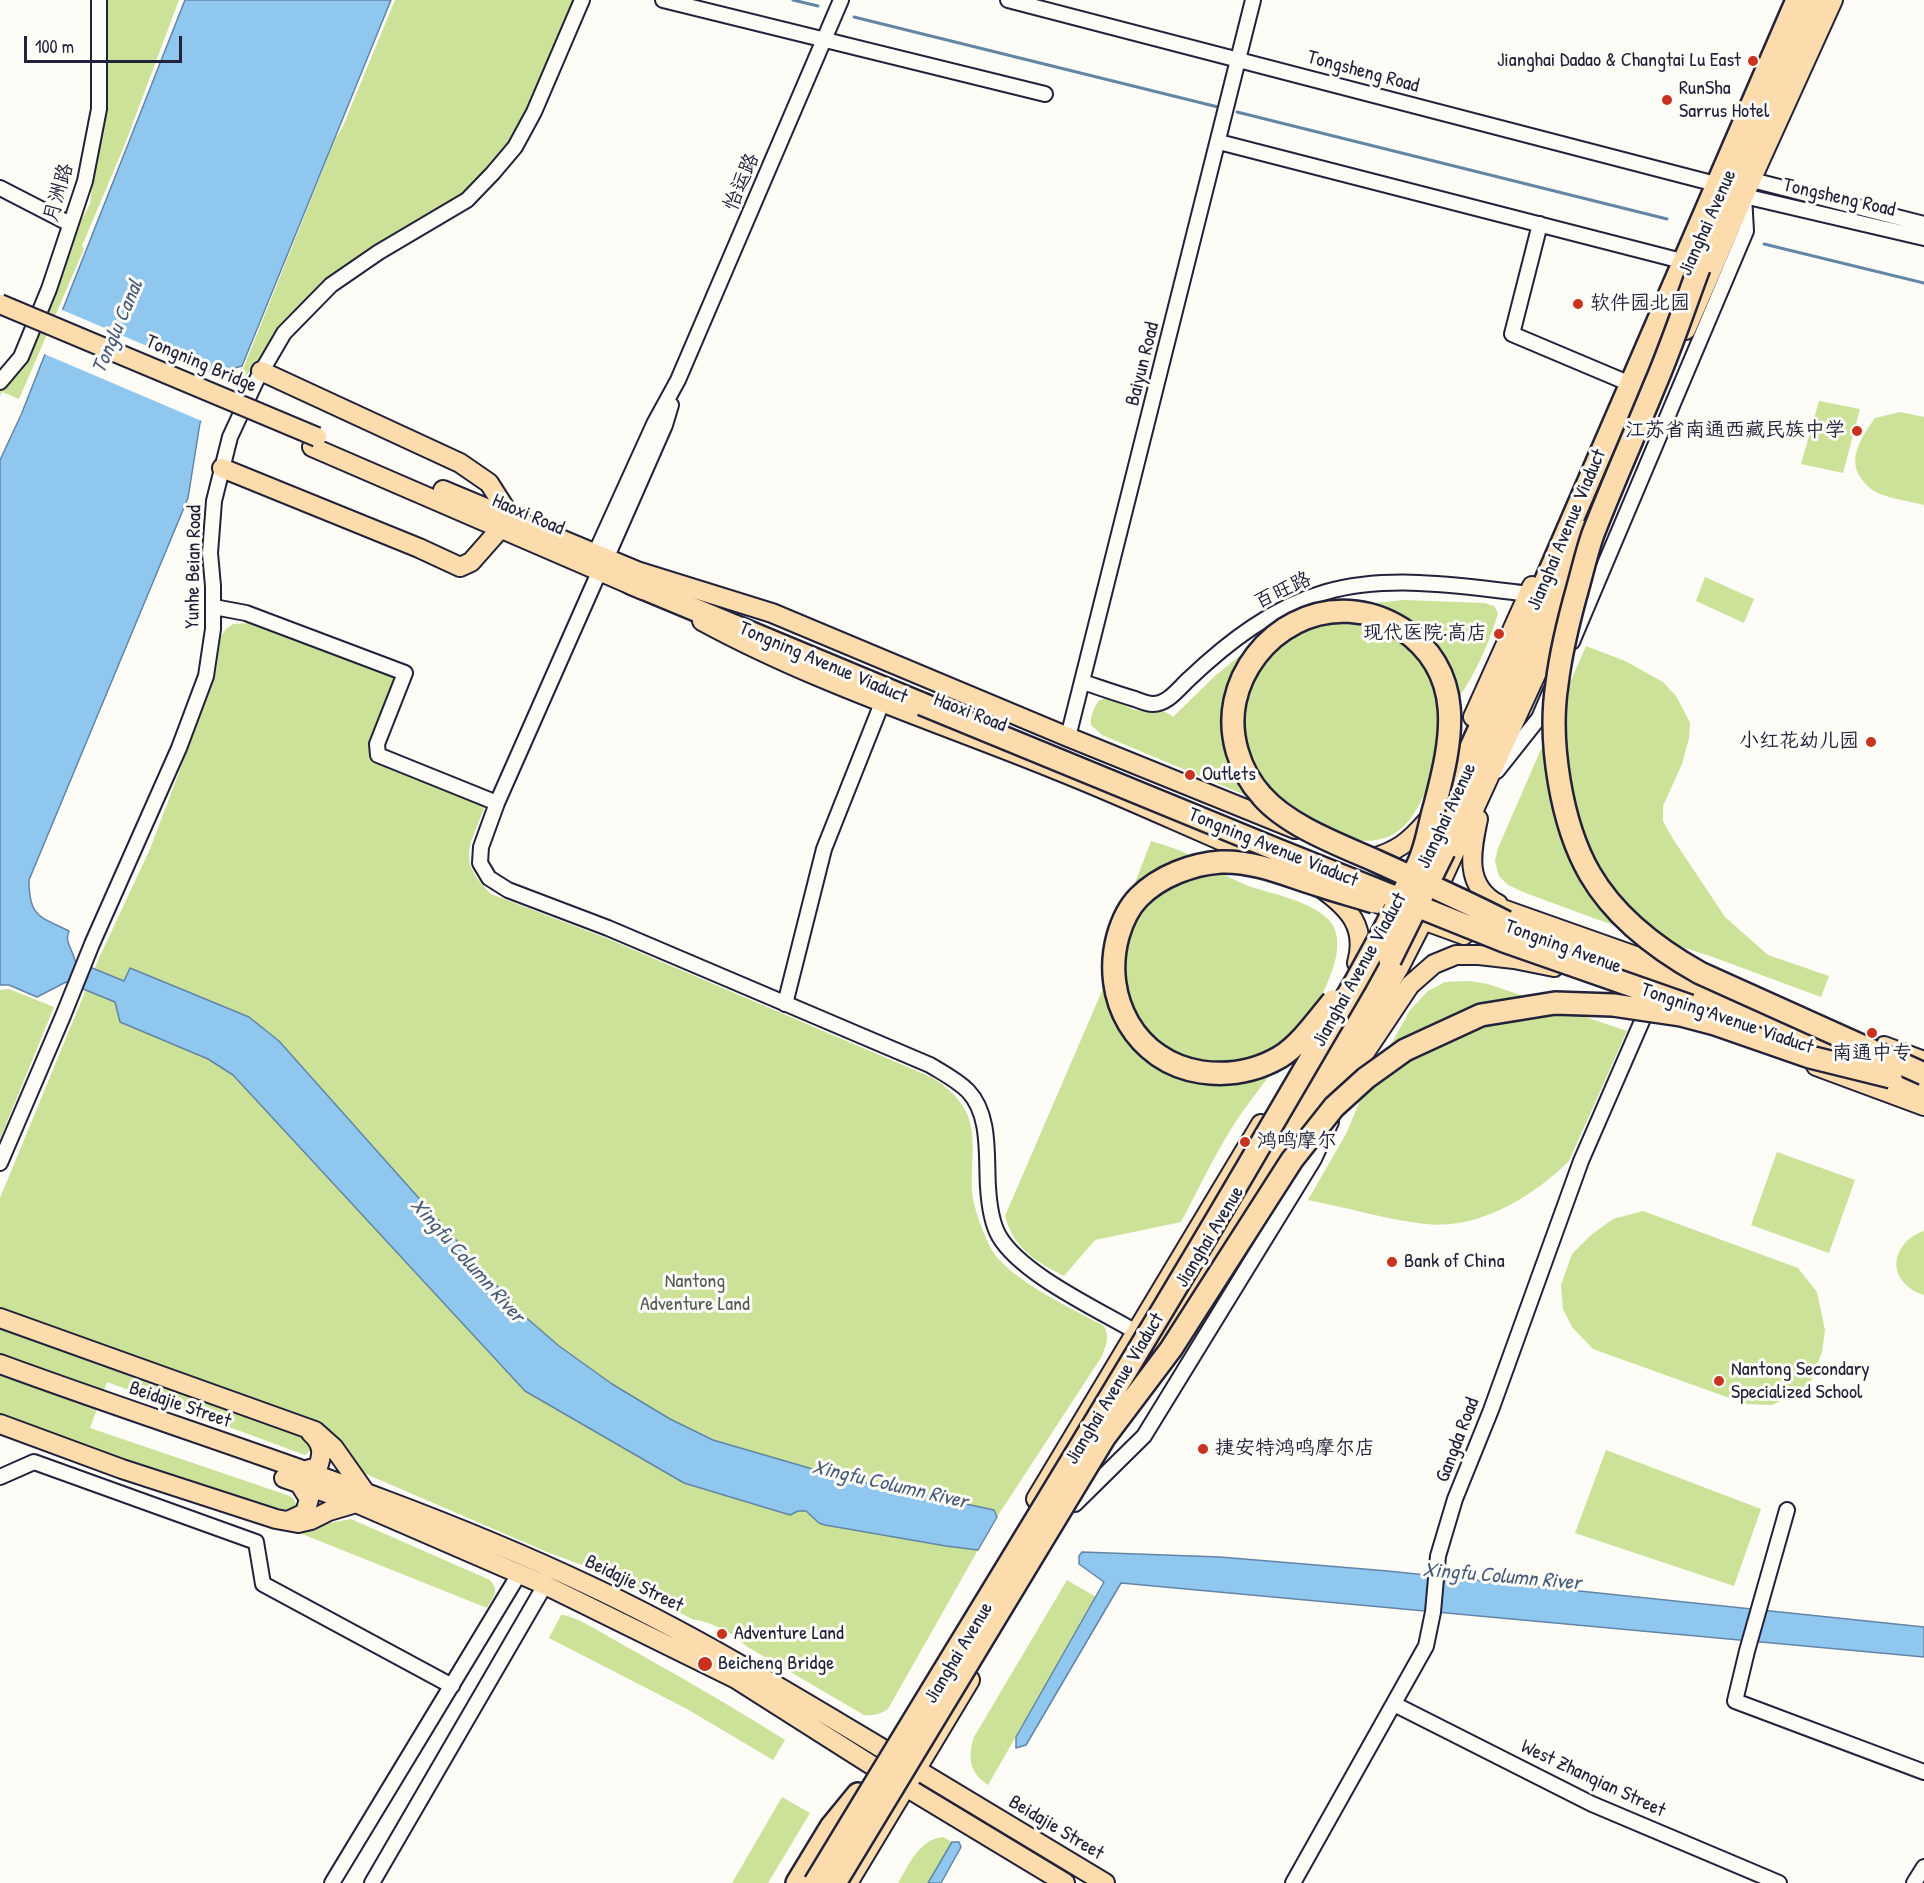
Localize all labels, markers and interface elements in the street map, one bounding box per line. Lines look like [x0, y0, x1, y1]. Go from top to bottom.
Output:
scale bar [27, 24, 184, 62]
text: 100 m [35, 34, 74, 59]
street label: Tongsheng Road [1304, 46, 1422, 98]
place label: Jianghai Dadao & Changtai Lu East [1497, 49, 1741, 73]
marker: Jianghai Dadao & Changtai Lu East [1746, 54, 1760, 68]
place label: RunSha Sarrus Hotel [1679, 77, 1769, 124]
marker: RunSha Sarrus Hotel [1660, 93, 1674, 107]
street label: 怡运路 [719, 150, 765, 214]
street label: 月洲路 [39, 161, 79, 225]
street label: Jianghai Avenue [1674, 166, 1742, 280]
street label: Tongsheng Road [1780, 173, 1898, 223]
water label: Tonglu Canal [87, 277, 149, 377]
place label: 软件园北园 [1590, 292, 1690, 316]
marker: 软件园北园 [1571, 297, 1585, 311]
street label: Baiyun Road [1121, 320, 1165, 408]
street label: Tongning Bridge [142, 330, 260, 398]
place label: 江苏省南通西藏民族中学 [1625, 419, 1845, 443]
marker: 江苏省南通西藏民族中学 [1850, 424, 1864, 438]
street label: Jianghai Avenue Viaduct [1522, 446, 1612, 614]
street label: Haoxi Road [488, 489, 568, 541]
street label: Yunhe Beian Road [181, 505, 207, 629]
street label: 百旺路 [1251, 567, 1315, 615]
street label: Tongning Avenue Viaduct [735, 617, 911, 709]
place label: 现代医院·高店 [1363, 622, 1487, 646]
marker: 现代医院·高店 [1492, 627, 1506, 641]
street label: Haoxi Road [930, 688, 1010, 738]
place label: 小红花幼儿园 [1739, 730, 1859, 754]
marker: 小红花幼儿园 [1864, 735, 1878, 749]
street label: Jianghai Avenue [1412, 759, 1482, 873]
place label: Outlets [1202, 763, 1256, 787]
marker: Outlets [1183, 768, 1197, 782]
street label: Tongning Avenue Viaduct [1185, 803, 1361, 893]
street label: Jianghai Avenue Viaduct [1308, 889, 1412, 1051]
street label: Tongning Avenue [1502, 915, 1624, 979]
street label: Tongning Avenue Viaduct [1638, 978, 1816, 1060]
marker: 南通中专 [1865, 1026, 1879, 1040]
place label: 南通中专 [1832, 1042, 1912, 1066]
place label: 鸿鸣摩尔 [1257, 1130, 1337, 1154]
marker: 鸿鸣摩尔 [1238, 1135, 1252, 1149]
street label: Jianghai Avenue [1170, 1182, 1250, 1292]
water label: Xingfu Column River [405, 1194, 529, 1328]
place label: Bank of China [1404, 1250, 1504, 1274]
marker: Bank of China [1385, 1255, 1399, 1269]
park label: Nantong Adventure Land [640, 1270, 750, 1317]
street label: Jianghai Avenue Viaduct [1060, 1309, 1170, 1469]
place label: Nantong Secondary Specialized School [1731, 1358, 1870, 1405]
marker: Nantong Secondary Specialized School [1712, 1374, 1726, 1388]
street label: Beidajie Street [126, 1376, 234, 1434]
street label: Gangda Road [1431, 1394, 1485, 1486]
place label: 捷安特鸿鸣摩尔店 [1215, 1437, 1375, 1461]
marker: 捷安特鸿鸣摩尔店 [1196, 1442, 1210, 1456]
water label: Xingfu Column River [810, 1455, 970, 1515]
street label: Beidajie Street [581, 1550, 687, 1618]
water label: Xingfu Column River [1422, 1558, 1582, 1596]
street label: Jianghai Avenue [919, 1598, 999, 1708]
place label: Adventure Land [734, 1622, 844, 1646]
marker: Adventure Land [715, 1627, 729, 1641]
place label: Beicheng Bridge [718, 1652, 834, 1676]
marker: Beicheng Bridge [696, 1655, 714, 1673]
street label: West Zhanqian Street [1517, 1735, 1669, 1823]
street label: Beidajie Street [1004, 1790, 1108, 1866]

